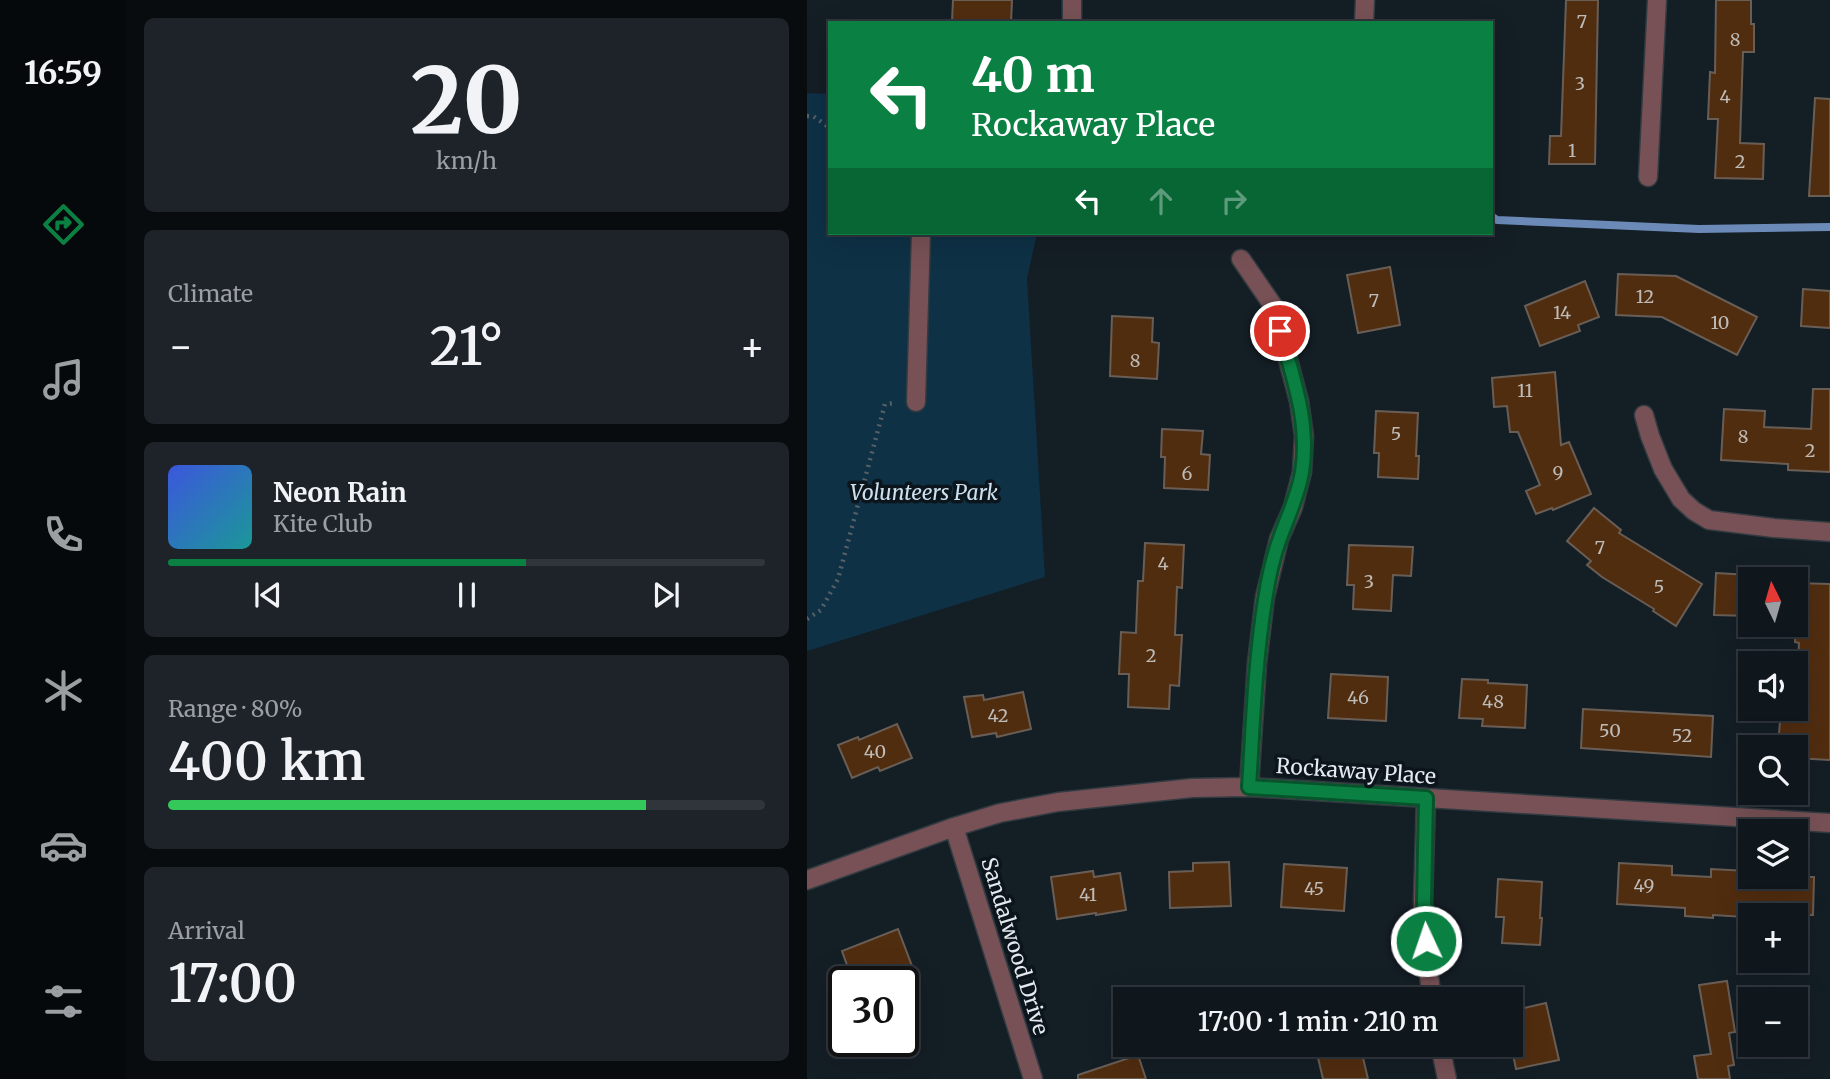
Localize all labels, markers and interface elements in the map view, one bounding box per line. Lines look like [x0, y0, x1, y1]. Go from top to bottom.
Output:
house number: 7 [1577, 10, 1587, 33]
house number: 8 [1730, 28, 1740, 51]
text: 20 [410, 43, 523, 158]
text: 40 m [971, 44, 1095, 105]
icon: left [856, 49, 947, 140]
text: 16:59 [24, 53, 102, 93]
house number: 3 [1575, 72, 1585, 95]
house number: 4 [1719, 85, 1731, 108]
text: Rockaway Place [971, 105, 1215, 145]
house number: 1 [1568, 139, 1576, 162]
text: km/h [436, 146, 497, 175]
house number: 2 [1735, 150, 1745, 173]
icon: left [1069, 182, 1107, 220]
icon: ahead [1142, 182, 1180, 220]
icon: right [1215, 182, 1253, 220]
icon: directions [39, 200, 88, 249]
text: Climate [168, 279, 253, 308]
house number: 12 [1636, 285, 1654, 308]
house number: 7 [1369, 289, 1379, 312]
pin [1250, 301, 1310, 361]
house number: 14 [1553, 301, 1571, 324]
house number: 10 [1711, 311, 1729, 334]
icon: arrive [1261, 312, 1299, 350]
text: 21° [430, 314, 503, 379]
text: − [168, 323, 193, 370]
text: + [740, 323, 765, 370]
house number: 8 [1130, 349, 1140, 372]
icon: music [39, 355, 88, 404]
house number: 11 [1517, 379, 1533, 402]
house number: 5 [1391, 422, 1401, 445]
house number: 8 [1738, 425, 1748, 448]
house number: 2 [1805, 439, 1815, 462]
house number: 9 [1553, 461, 1563, 484]
house number: 6 [1182, 462, 1193, 485]
text: Neon Rain [273, 476, 407, 509]
park label: Volunteers Park [850, 479, 999, 506]
text: Kite Club [273, 509, 372, 538]
icon: phone [39, 510, 88, 559]
house number: 7 [1595, 536, 1605, 559]
house number: 4 [1157, 552, 1169, 575]
north arrow [1738, 567, 1808, 637]
map controls [1738, 567, 1808, 1057]
house number: 3 [1364, 570, 1374, 593]
house number: 5 [1654, 575, 1664, 598]
icon: previous [249, 576, 287, 614]
icon: pause [448, 576, 486, 614]
icon: next [647, 576, 685, 614]
house number: 2 [1146, 644, 1156, 667]
button: sound [1738, 651, 1808, 721]
icon: climate [39, 666, 88, 715]
house number: 46 [1347, 686, 1369, 709]
house number: 48 [1482, 690, 1504, 713]
text: Range · 80% [168, 694, 303, 723]
house number: 42 [988, 704, 1008, 727]
house number: 50 [1599, 719, 1621, 742]
house number: 52 [1672, 724, 1692, 747]
text: 400 km [168, 729, 365, 794]
button: search [1738, 735, 1808, 805]
house number: 40 [864, 740, 886, 763]
street label: Rockaway Place [1275, 752, 1437, 790]
button: layers [1738, 819, 1808, 889]
icon: car [39, 821, 88, 870]
street label: Sandalwood Drive [975, 854, 1055, 1038]
house number: 49 [1634, 874, 1654, 897]
house number: 45 [1304, 877, 1324, 900]
house number: 41 [1079, 883, 1097, 906]
button: + [1738, 903, 1808, 973]
position arrow [1389, 904, 1463, 978]
text: Arrival [168, 916, 245, 945]
text: 17:00 [168, 951, 297, 1016]
speed limit sign: 30 [828, 966, 919, 1057]
icon: filters [39, 977, 88, 1026]
button: − [1738, 987, 1808, 1057]
text: 17:00 · 1 min · 210 m [1198, 1005, 1438, 1038]

